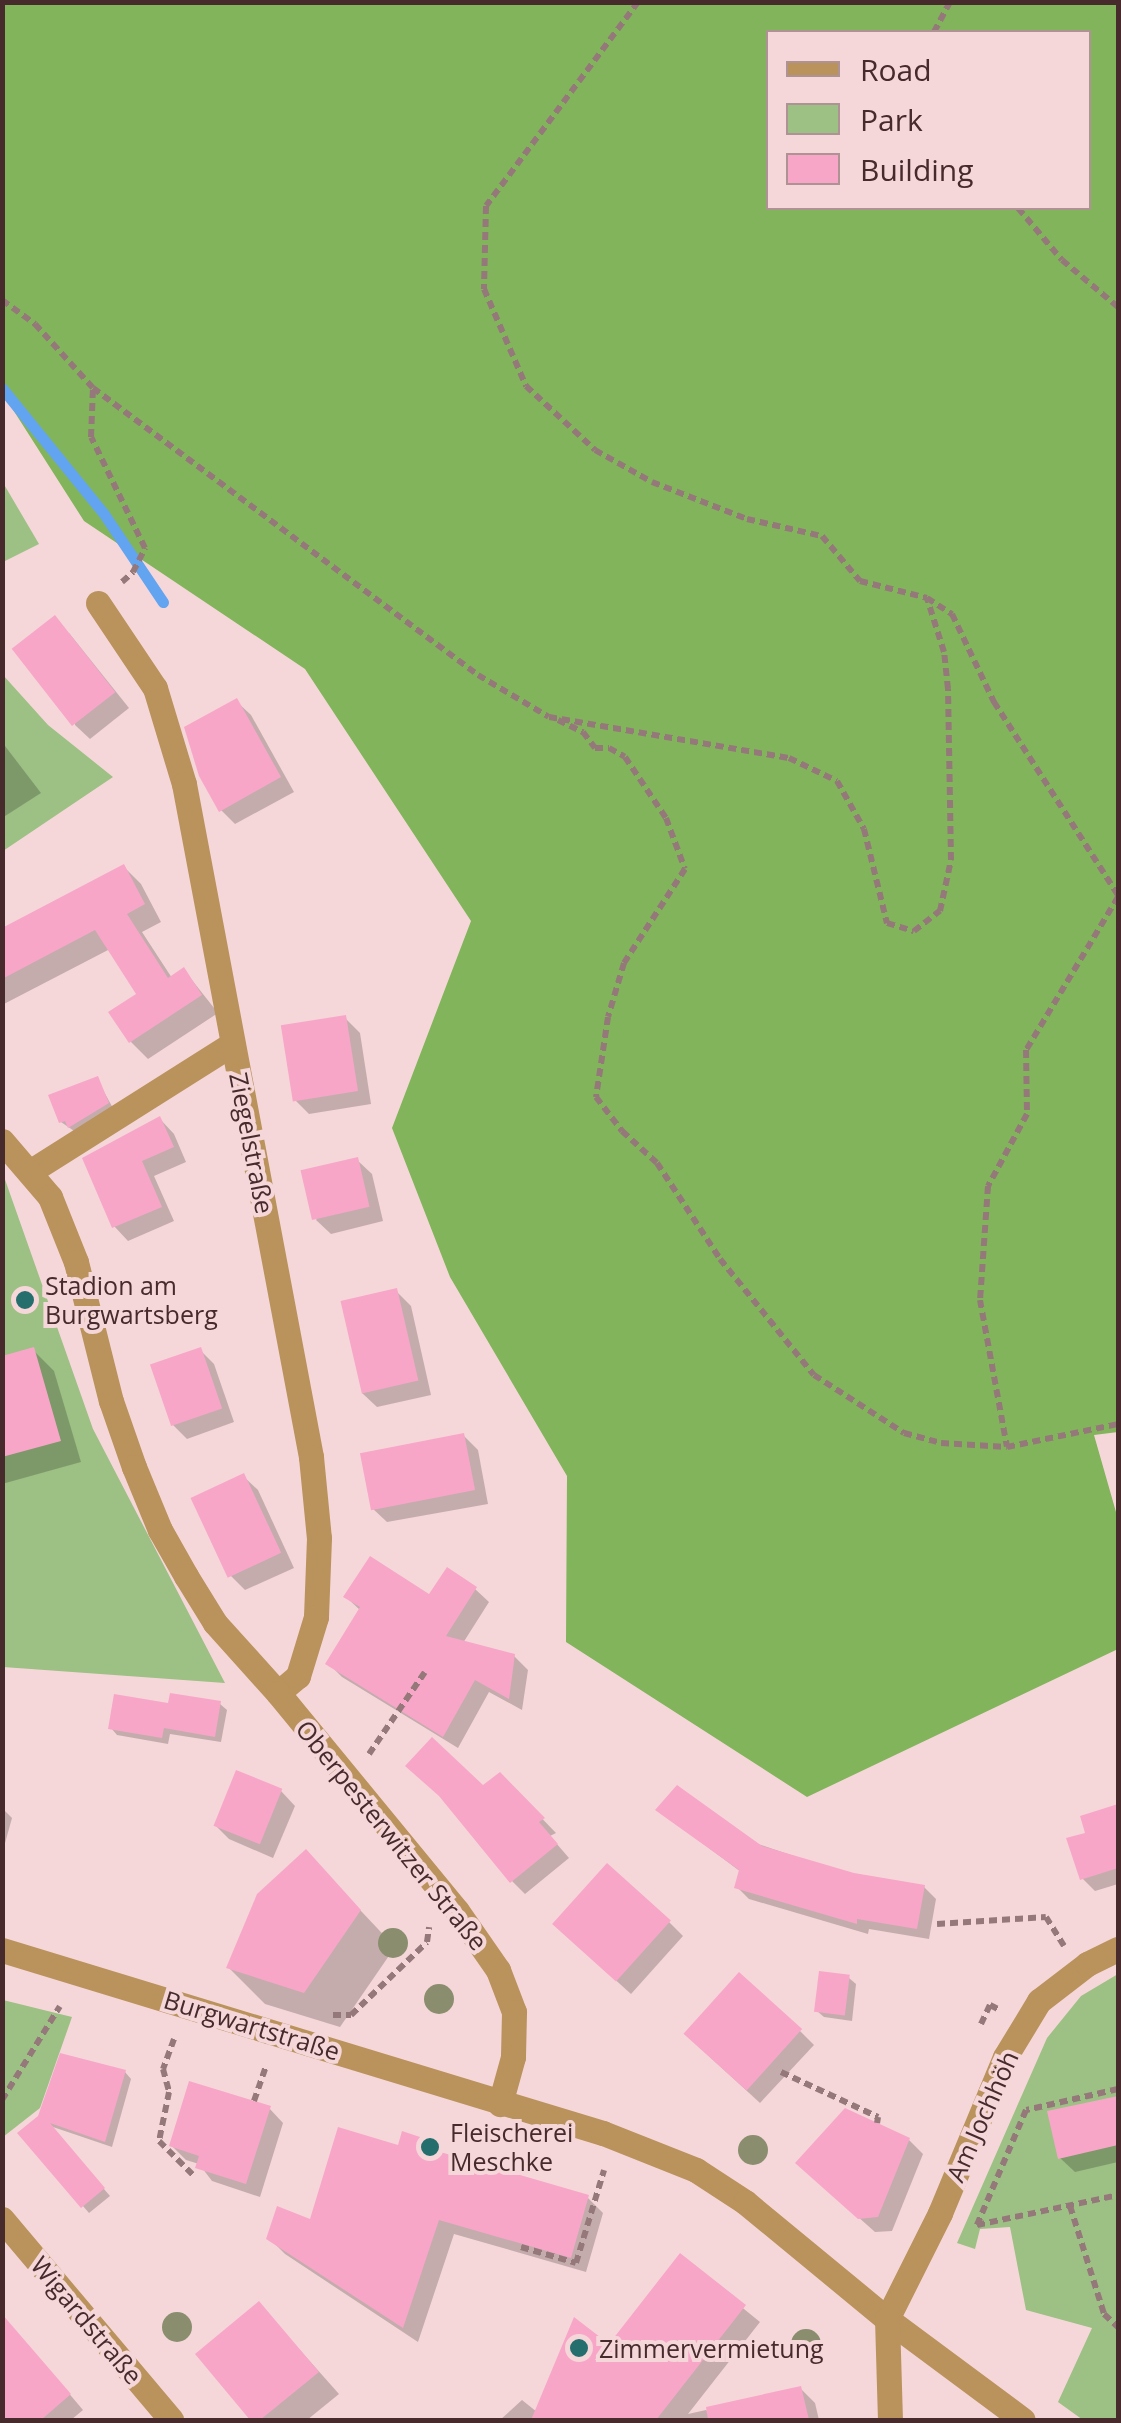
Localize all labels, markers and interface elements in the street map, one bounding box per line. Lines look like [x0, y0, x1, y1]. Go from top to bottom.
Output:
legend [766, 30, 1091, 210]
text: Road [860, 49, 932, 90]
text: Park [860, 99, 923, 140]
text: Building [860, 149, 974, 190]
street label: Ziegelstraße [224, 1070, 280, 1216]
place label: Stadion am Burgwartsberg [45, 1271, 218, 1330]
marker: Stadion am Burgwartsberg [14, 1289, 36, 1311]
street label: Oberpesterwitzer Straße [290, 1714, 494, 1956]
street label: Burgwartstraße [160, 1984, 344, 2066]
street label: Am Jochhöh [940, 2046, 1024, 2186]
place label: Fleischerei Meschke [450, 2118, 573, 2177]
marker: Fleischerei Meschke [419, 2136, 441, 2158]
street label: Wigardstraße [25, 2250, 149, 2390]
place label: Zimmervermietung [599, 2333, 824, 2363]
marker: Zimmervermietung [568, 2337, 590, 2359]

